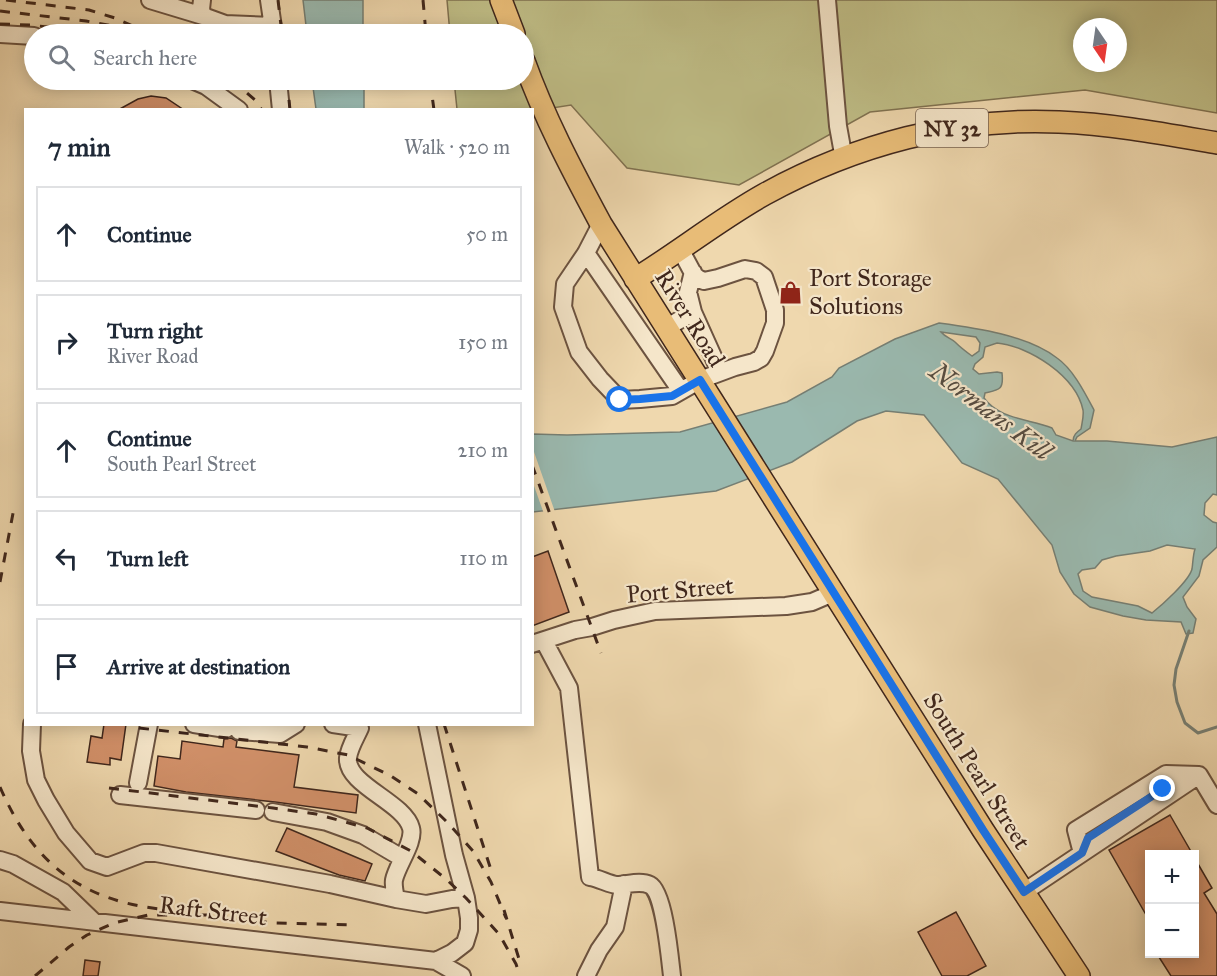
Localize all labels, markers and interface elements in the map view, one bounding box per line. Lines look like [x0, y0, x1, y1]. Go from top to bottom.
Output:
north arrow [1073, 18, 1127, 72]
search box [24, 24, 534, 90]
icon: search [45, 41, 78, 74]
text: Search here [93, 44, 197, 71]
road number: NY 32 [916, 109, 988, 147]
text: 7 min [48, 131, 111, 163]
text: Walk · 520 m [404, 135, 510, 159]
icon: ahead [50, 218, 83, 251]
text: Continue [107, 221, 192, 248]
text: 50 m [466, 222, 508, 246]
place label: Port Storage Solutions [809, 263, 932, 321]
street label: River Road [648, 264, 732, 372]
shop icon: Port Storage Solutions [778, 279, 804, 305]
text: Turn right [107, 317, 203, 344]
icon: right [50, 326, 83, 359]
text: 150 m [458, 330, 508, 354]
text: River Road [107, 344, 198, 368]
water label: Normans Kill [922, 354, 1060, 468]
route start [606, 386, 632, 412]
text: Continue [107, 425, 192, 452]
icon: ahead [50, 434, 83, 467]
text: 210 m [458, 438, 508, 462]
text: South Pearl Street [107, 452, 256, 476]
icon: left [50, 542, 83, 575]
text: Turn left [107, 545, 189, 572]
text: 110 m [460, 546, 508, 570]
street label: Port Street [625, 570, 735, 610]
icon: arrive [50, 650, 83, 683]
text: Arrive at destination [107, 653, 290, 680]
street label: South Pearl Street [917, 687, 1037, 855]
route end [1149, 775, 1175, 801]
map controls [1145, 850, 1199, 958]
button: + [1145, 850, 1199, 904]
street label: Raft Street [157, 890, 269, 933]
button: − [1145, 904, 1199, 958]

